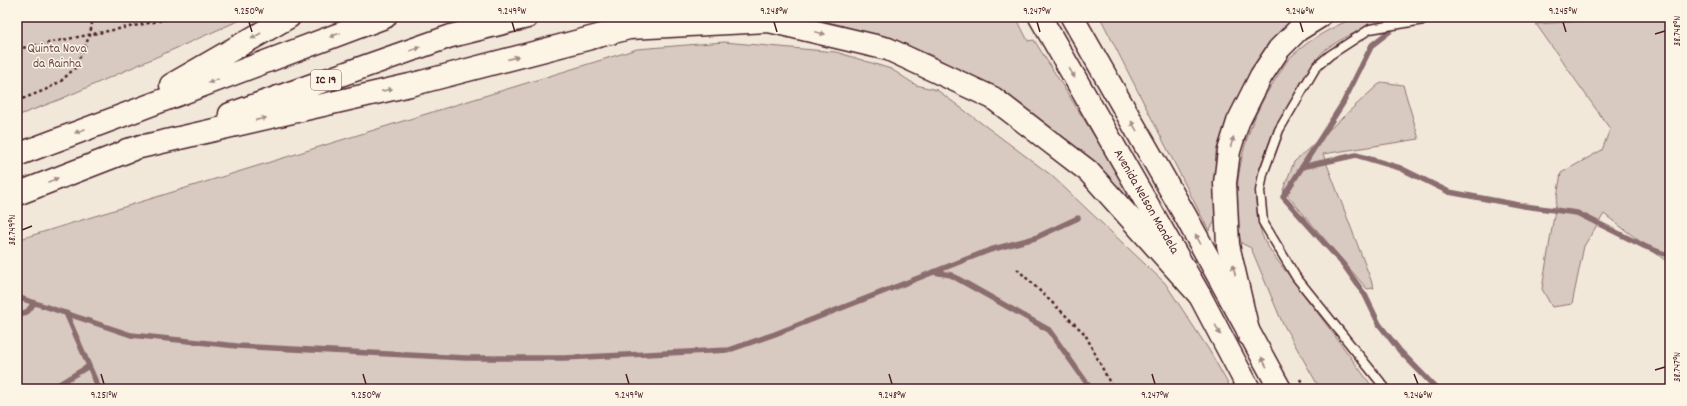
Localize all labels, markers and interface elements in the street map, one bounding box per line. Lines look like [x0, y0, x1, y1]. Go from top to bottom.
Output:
text: 9.250°W [234, 5, 264, 19]
text: 9.249°W [498, 5, 526, 19]
text: 9.248°W [760, 5, 788, 19]
text: 9.247°W [1023, 5, 1051, 19]
text: 9.246°W [1286, 5, 1315, 19]
text: 9.245°W [1549, 5, 1577, 19]
text: 38.748°N [1671, 16, 1685, 46]
one-way arrow [814, 30, 826, 36]
one-way arrow [250, 33, 261, 40]
one-way arrow [329, 33, 341, 39]
park label: Quinta Nova da Rainha [27, 40, 87, 74]
one-way arrow [409, 45, 421, 51]
one-way arrow [507, 55, 519, 61]
one-way arrow [1069, 67, 1076, 79]
road number: IC 19 [311, 70, 341, 90]
one-way arrow [207, 78, 219, 84]
one-way arrow [381, 87, 393, 93]
one-way arrow [254, 116, 267, 122]
one-way arrow [1131, 120, 1138, 132]
one-way arrow [73, 128, 85, 134]
one-way arrow [1229, 135, 1235, 147]
street label: Avenida Nelson Mandela [1108, 146, 1184, 259]
one-way arrow [48, 176, 60, 182]
text: 38.749°N [6, 215, 20, 245]
one-way arrow [1195, 233, 1201, 245]
one-way arrow [1230, 264, 1236, 276]
one-way arrow [1215, 325, 1221, 336]
text: 38.747°N [1671, 352, 1685, 382]
one-way arrow [1261, 356, 1268, 368]
text: 9.251°W [91, 389, 117, 403]
text: 9.250°W [351, 389, 381, 403]
text: 9.249°W [615, 389, 643, 403]
text: 9.248°W [878, 389, 906, 403]
text: 9.247°W [1141, 389, 1169, 403]
text: 9.246°W [1404, 389, 1433, 403]

